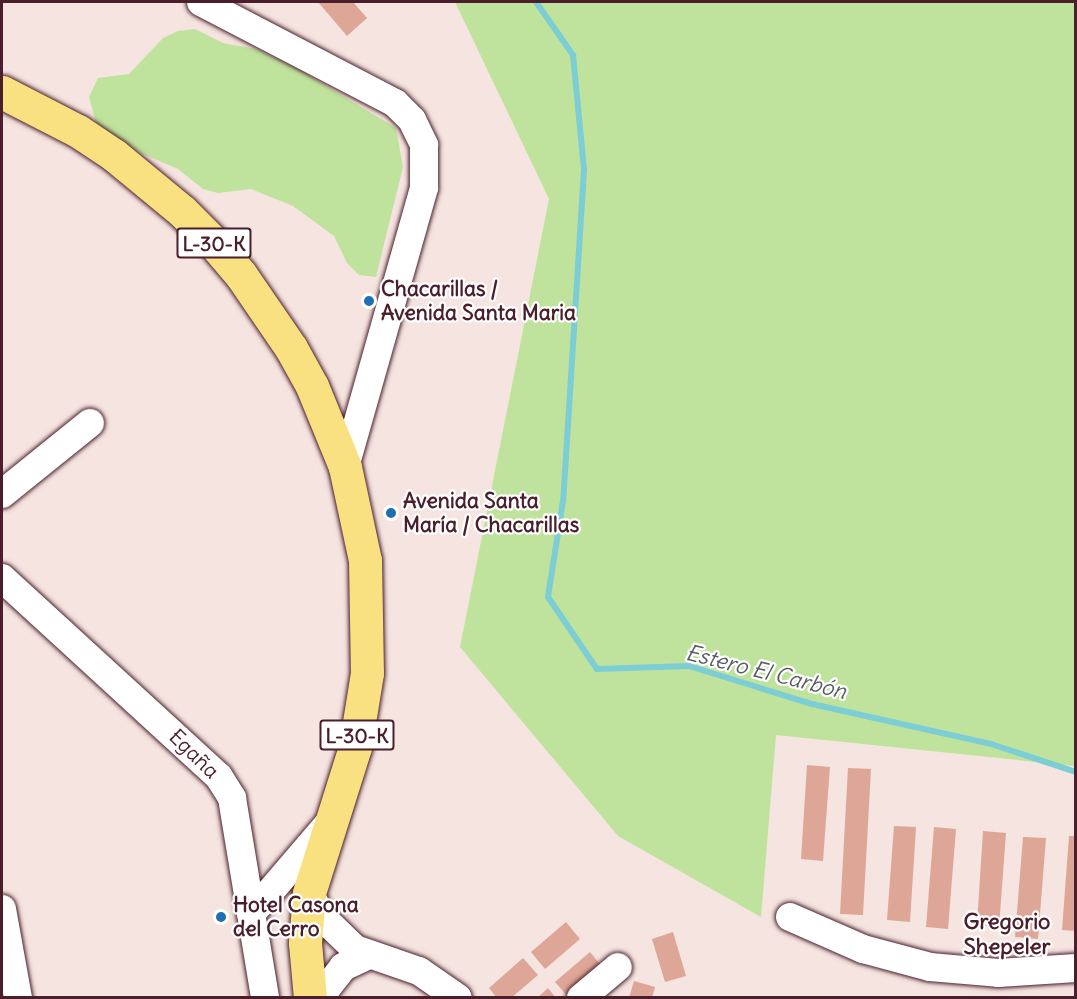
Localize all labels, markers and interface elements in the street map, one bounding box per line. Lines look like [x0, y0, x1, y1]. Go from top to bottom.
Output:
road number: L-30-K [175, 226, 253, 260]
place label: Chacarillas / Avenida Santa Maria [381, 276, 576, 326]
marker: Chacarillas / Avenida Santa Maria [362, 294, 376, 308]
place label: Avenida Santa María / Chacarillas [403, 488, 579, 538]
marker: Avenida Santa María / Chacarillas [384, 506, 398, 520]
water label: Estero El Carbón [683, 639, 849, 705]
road number: L-30-K [318, 718, 396, 752]
street label: Egaña [164, 724, 224, 784]
place label: Hotel Casona del Cerro [233, 892, 359, 942]
district label: Gregorio Shepeler [964, 908, 1050, 960]
marker: Hotel Casona del Cerro [214, 910, 228, 924]

